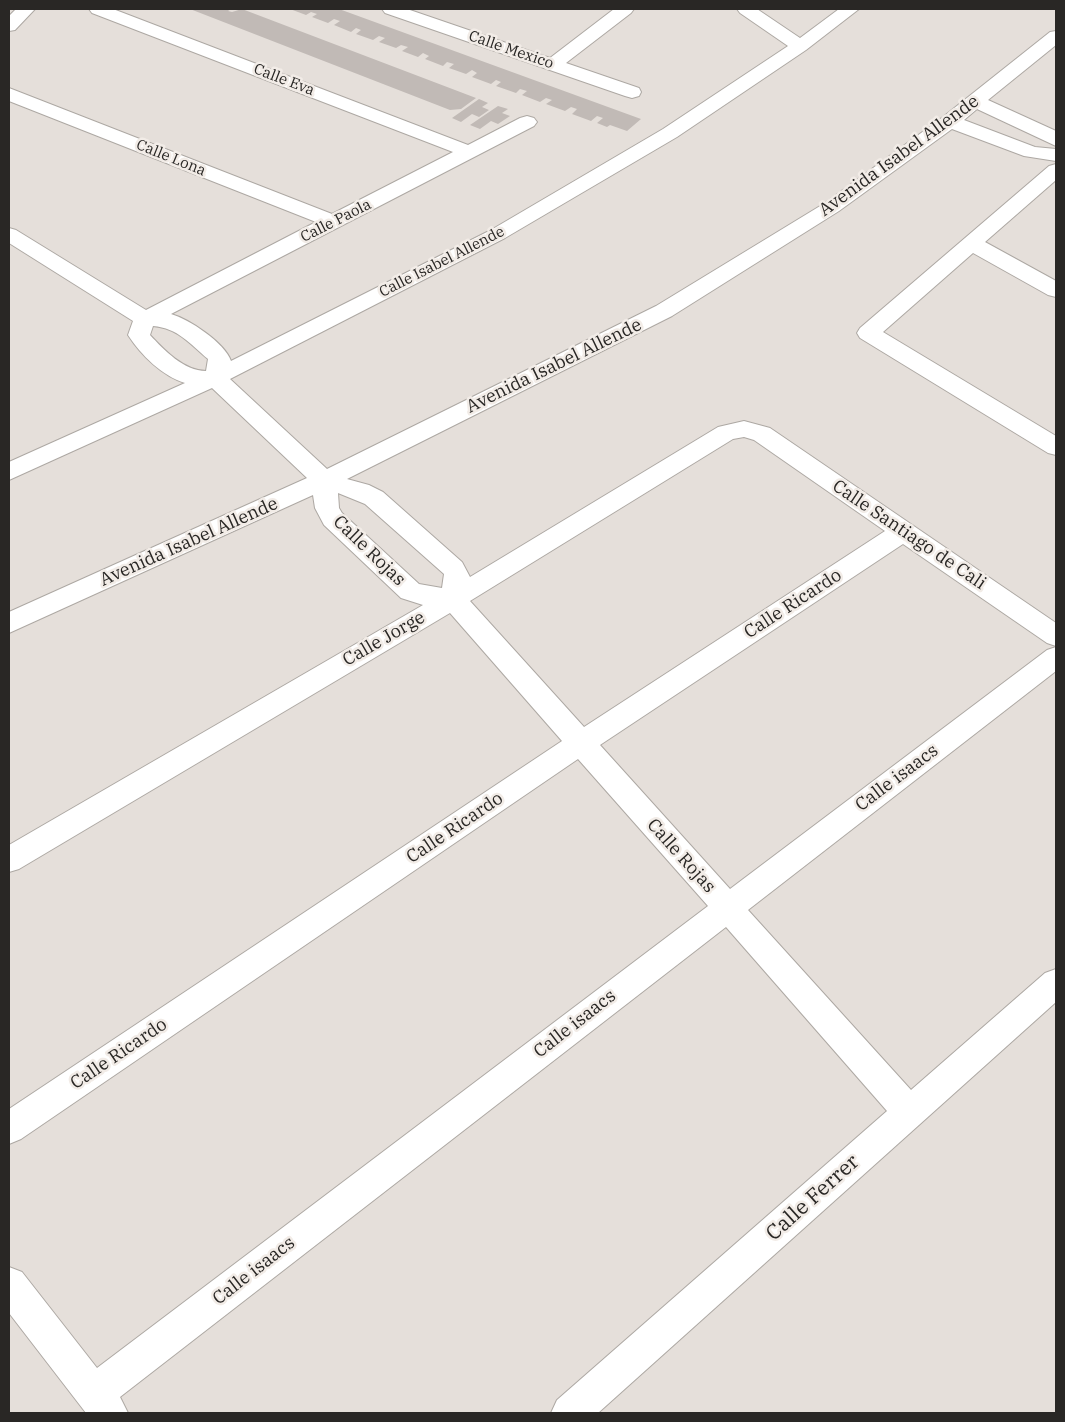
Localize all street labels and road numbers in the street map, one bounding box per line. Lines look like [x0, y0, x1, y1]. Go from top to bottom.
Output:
street label: Calle Mexico [466, 27, 556, 73]
street label: Calle Eva [251, 60, 317, 100]
street label: Avenida Isabel Allende [815, 91, 983, 221]
street label: Calle Lona [134, 136, 208, 180]
street label: Calle Paola [298, 196, 374, 246]
street label: Calle Isabel Allende [376, 223, 508, 301]
street label: Avenida Isabel Allende [463, 314, 645, 418]
street label: Calle Santiago de Cali [828, 475, 990, 595]
street label: Avenida Isabel Allende [97, 493, 281, 591]
street label: Calle Rojas [328, 511, 410, 591]
street label: Calle Ricardo [740, 564, 846, 644]
street label: Calle Jorge [339, 607, 429, 671]
street label: Calle isaacs [851, 740, 943, 816]
street label: Calle Ricardo [403, 788, 507, 868]
street label: Calle Rojas [642, 815, 720, 897]
street label: Calle isaacs [530, 985, 620, 1063]
street label: Calle Ricardo [67, 1014, 171, 1094]
street label: Calle Ferrer [761, 1150, 865, 1246]
street label: Calle isaacs [209, 1232, 299, 1310]

